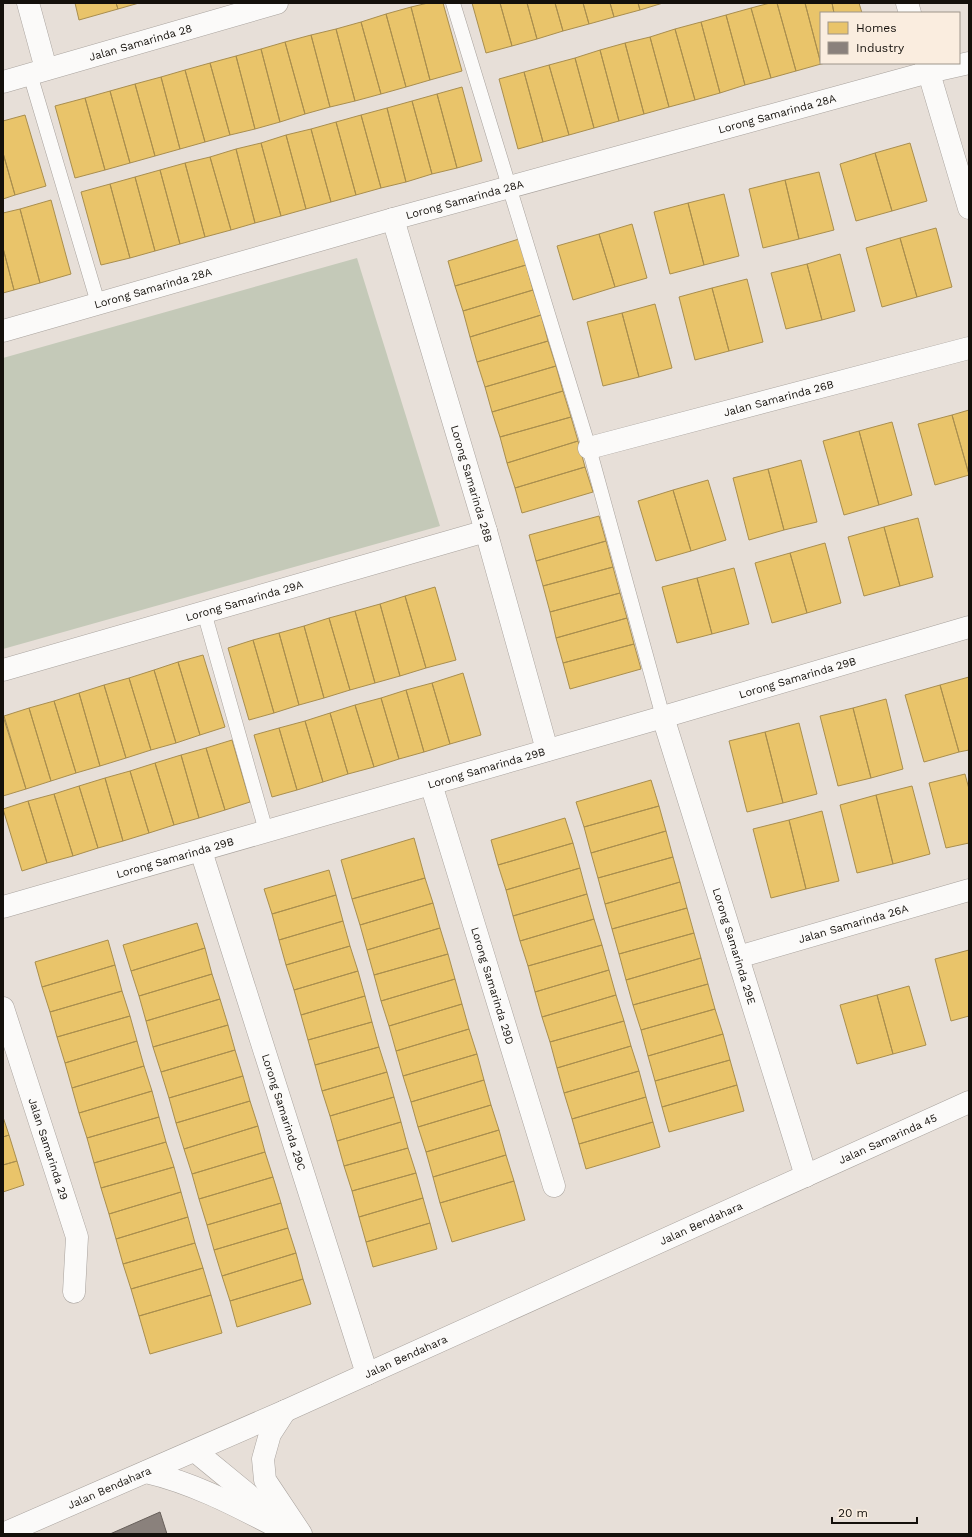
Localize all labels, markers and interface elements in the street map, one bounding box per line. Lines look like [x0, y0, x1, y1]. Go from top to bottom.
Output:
legend [820, 12, 960, 64]
text: Homes [856, 21, 897, 35]
street label: Jalan Samarinda 28 [88, 22, 194, 64]
text: Industry [856, 41, 905, 55]
street label: Lorong Samarinda 28A [717, 92, 838, 137]
street label: Lorong Samarinda 28A [404, 177, 525, 222]
street label: Lorong Samarinda 28A [93, 265, 213, 311]
street label: Jalan Samarinda 26B [722, 378, 835, 419]
street label: Lorong Samarinda 28B [448, 424, 495, 544]
street label: Lorong Samarinda 29A [184, 578, 305, 624]
street label: Lorong Samarinda 29B [737, 655, 858, 701]
street label: Lorong Samarinda 29B [426, 745, 547, 791]
street label: Lorong Samarinda 29B [115, 835, 235, 881]
street label: Lorong Samarinda 29E [710, 886, 758, 1006]
street label: Jalan Samarinda 26A [797, 902, 910, 946]
street label: Lorong Samarinda 29D [468, 926, 516, 1046]
street label: Lorong Samarinda 29C [259, 1052, 308, 1173]
street label: Jalan Samarinda 29 [25, 1096, 71, 1202]
street label: Jalan Samarinda 45 [837, 1111, 939, 1167]
street label: Jalan Bendahara [658, 1199, 745, 1248]
street label: Jalan Bendahara [362, 1333, 449, 1381]
street label: Jalan Bendahara [66, 1464, 153, 1512]
scale bar [832, 1499, 917, 1525]
text: 20 m [838, 1506, 868, 1520]

